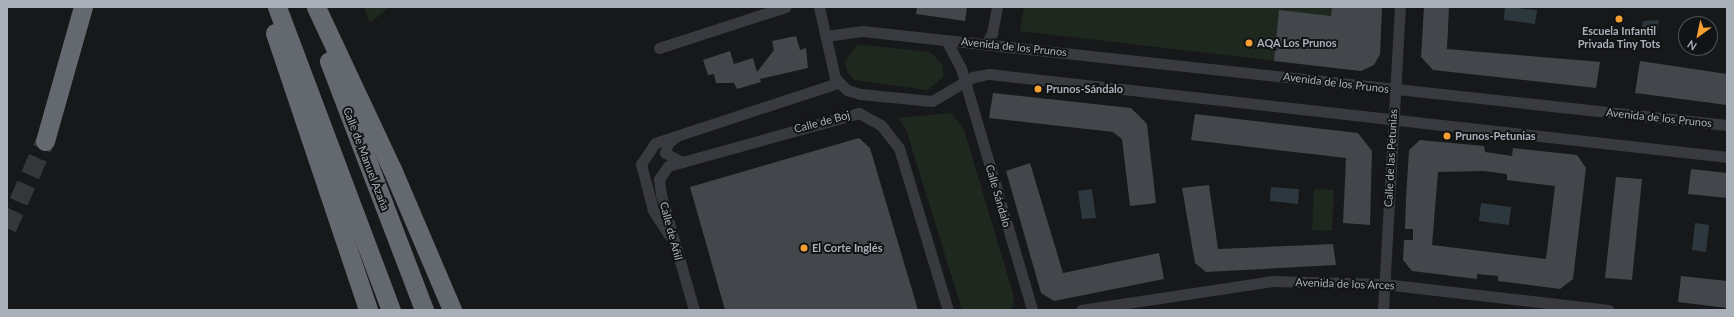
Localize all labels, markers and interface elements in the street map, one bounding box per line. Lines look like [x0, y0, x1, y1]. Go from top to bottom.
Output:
marker: Escuela Infantil Privada Tiny Tots [1614, 14, 1624, 24]
north arrow [1678, 16, 1718, 56]
place label: Escuela Infantil Privada Tiny Tots [1577, 25, 1661, 51]
street label: Avenida de los Prunos [960, 35, 1068, 59]
place label: AQA Los Prunos [1257, 36, 1337, 50]
marker: AQA Los Prunos [1244, 38, 1254, 48]
text: N [1685, 38, 1699, 53]
street label: Avenida de los Prunos [1282, 70, 1390, 96]
place label: Prunos-Sándalo [1046, 82, 1123, 96]
marker: Prunos-Sándalo [1033, 84, 1043, 94]
street label: Calle de Manuel Azaña [340, 105, 392, 213]
street label: Avenida de los Prunos [1605, 106, 1713, 130]
street label: Calle de Boj [793, 108, 851, 136]
street label: Calle de las Petunias [1382, 109, 1400, 207]
place label: Prunos-Petunias [1455, 129, 1536, 143]
marker: Prunos-Petunias [1442, 131, 1452, 141]
street label: Calle Sándalo [983, 163, 1013, 229]
street label: Calle de Añil [657, 200, 685, 262]
place label: El Corte Inglés [812, 241, 883, 255]
marker: El Corte Inglés [799, 243, 809, 253]
street label: Avenida de los Arces [1295, 276, 1395, 292]

